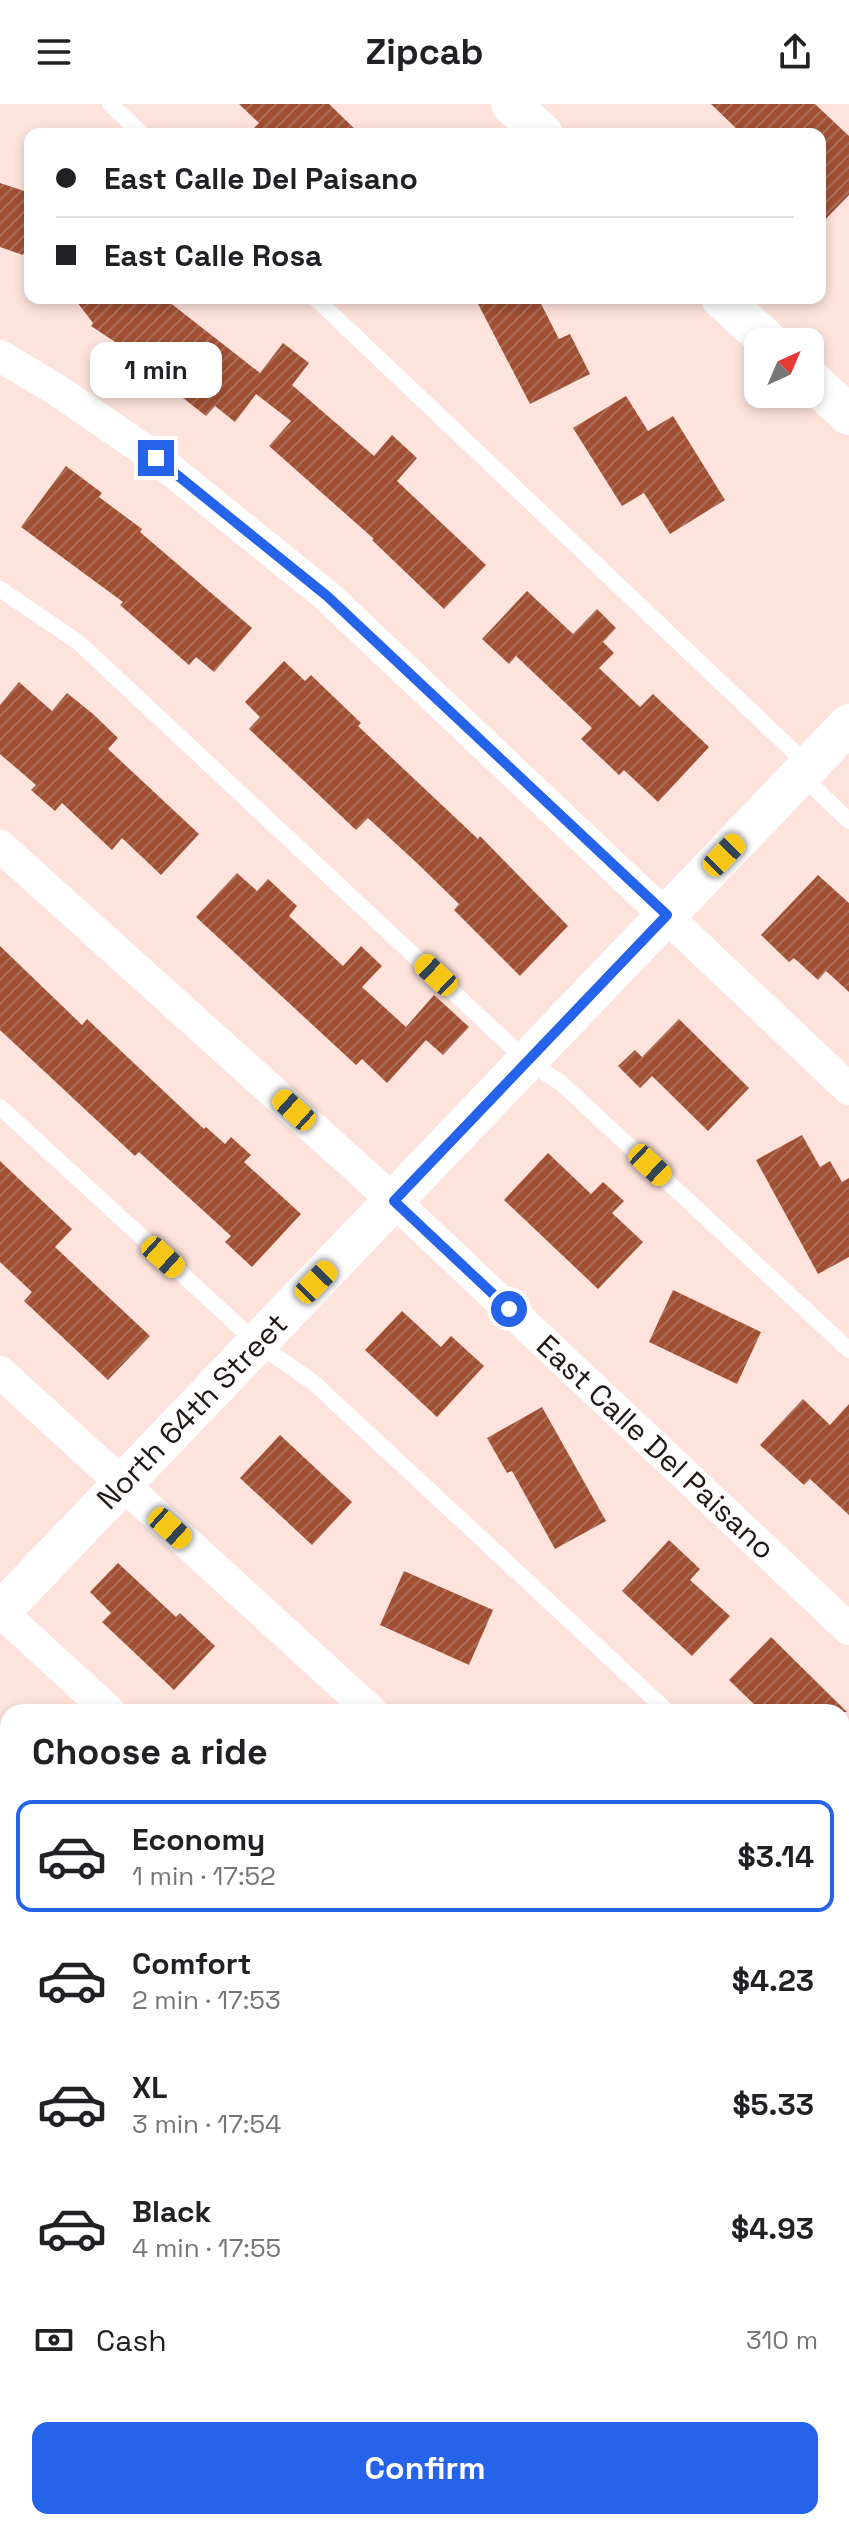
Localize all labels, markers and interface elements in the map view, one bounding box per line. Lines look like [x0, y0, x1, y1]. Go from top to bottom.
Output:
text: Zipcab [365, 29, 484, 75]
icon: menu [32, 30, 76, 74]
icon: share [773, 30, 817, 74]
text: East Calle Del Paisano [104, 159, 418, 198]
text: East Calle Rosa [104, 236, 322, 275]
north arrow [744, 328, 824, 408]
map controls [744, 328, 824, 408]
callout: 1 min [90, 342, 222, 398]
text: 1 min [124, 353, 188, 387]
route end [138, 440, 174, 476]
car [699, 829, 749, 881]
car [410, 950, 462, 1000]
car [268, 1085, 320, 1135]
car [624, 1140, 676, 1190]
car [137, 1232, 189, 1282]
car [291, 1256, 341, 1308]
route start [491, 1291, 527, 1327]
street label: North 64th Street [88, 1305, 296, 1517]
street label: East Calle Del Paisano [528, 1326, 784, 1568]
car [144, 1503, 196, 1553]
text: Choose a ride [32, 1729, 268, 1775]
icon: car [36, 1820, 108, 1892]
text: Economy [132, 1820, 265, 1859]
text: $3.14 [738, 1837, 814, 1876]
text: 1 min · 17:52 [132, 1859, 276, 1893]
icon: car [36, 1944, 108, 2016]
text: Comfort [132, 1944, 251, 1983]
text: $4.23 [732, 1961, 814, 2000]
text: 2 min · 17:53 [132, 1983, 281, 2017]
icon: car [36, 2068, 108, 2140]
text: XL [132, 2068, 168, 2107]
text: $5.33 [732, 2085, 814, 2124]
text: 3 min · 17:54 [132, 2107, 281, 2141]
icon: car [36, 2192, 108, 2264]
text: Black [132, 2192, 211, 2231]
text: $4.93 [731, 2209, 814, 2248]
text: 4 min · 17:55 [132, 2231, 281, 2265]
icon: cash [32, 2318, 76, 2362]
text: Cash [96, 2321, 167, 2360]
text: 310 m [746, 2323, 818, 2357]
button: Confirm [32, 2422, 818, 2514]

